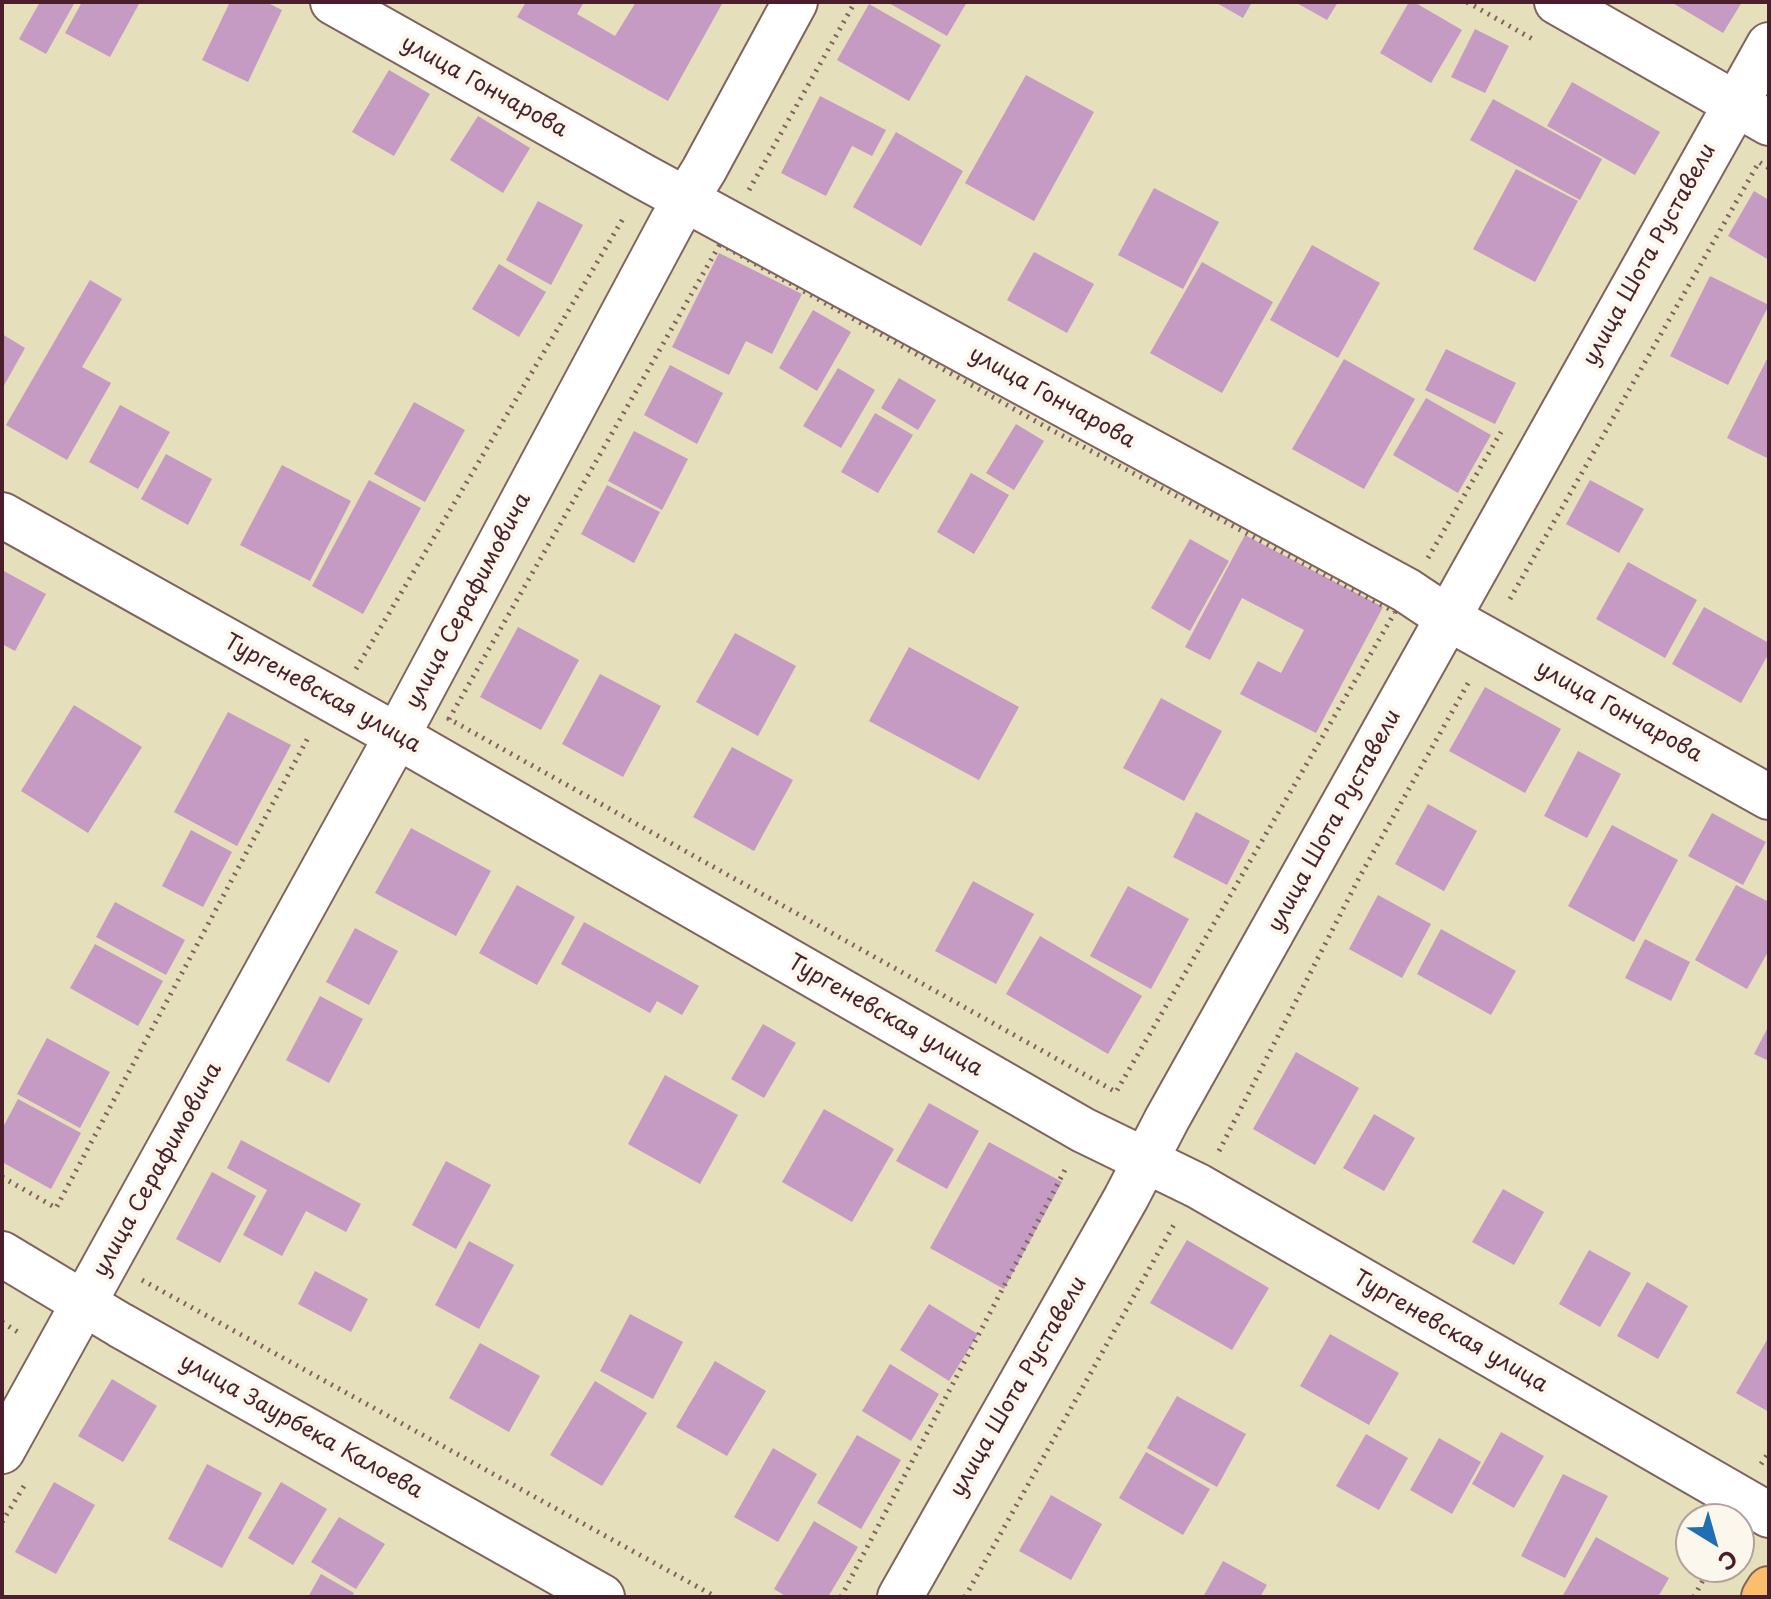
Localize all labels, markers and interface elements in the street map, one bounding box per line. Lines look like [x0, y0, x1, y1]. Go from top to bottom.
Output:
street label: улица Гончарова [396, 30, 572, 144]
street label: улица Шота Руставели [1578, 139, 1722, 371]
street label: улица Гончарова [964, 341, 1140, 455]
street label: улица Серафимовича [401, 489, 537, 713]
street label: Тургеневская улица [219, 629, 425, 759]
street label: улица Гончарова [1531, 655, 1707, 769]
street label: улица Шота Руставели [1263, 705, 1407, 937]
street label: Тургеневская улица [783, 949, 987, 1083]
street label: улица Серафимовича [88, 1058, 228, 1282]
street label: Тургеневская улица [1348, 1265, 1552, 1399]
street label: улица Шота Руставели [945, 1272, 1093, 1502]
street label: улица Заурбека Калоева [175, 1349, 427, 1505]
north arrow [1675, 1503, 1755, 1583]
text: С [1712, 1543, 1745, 1579]

